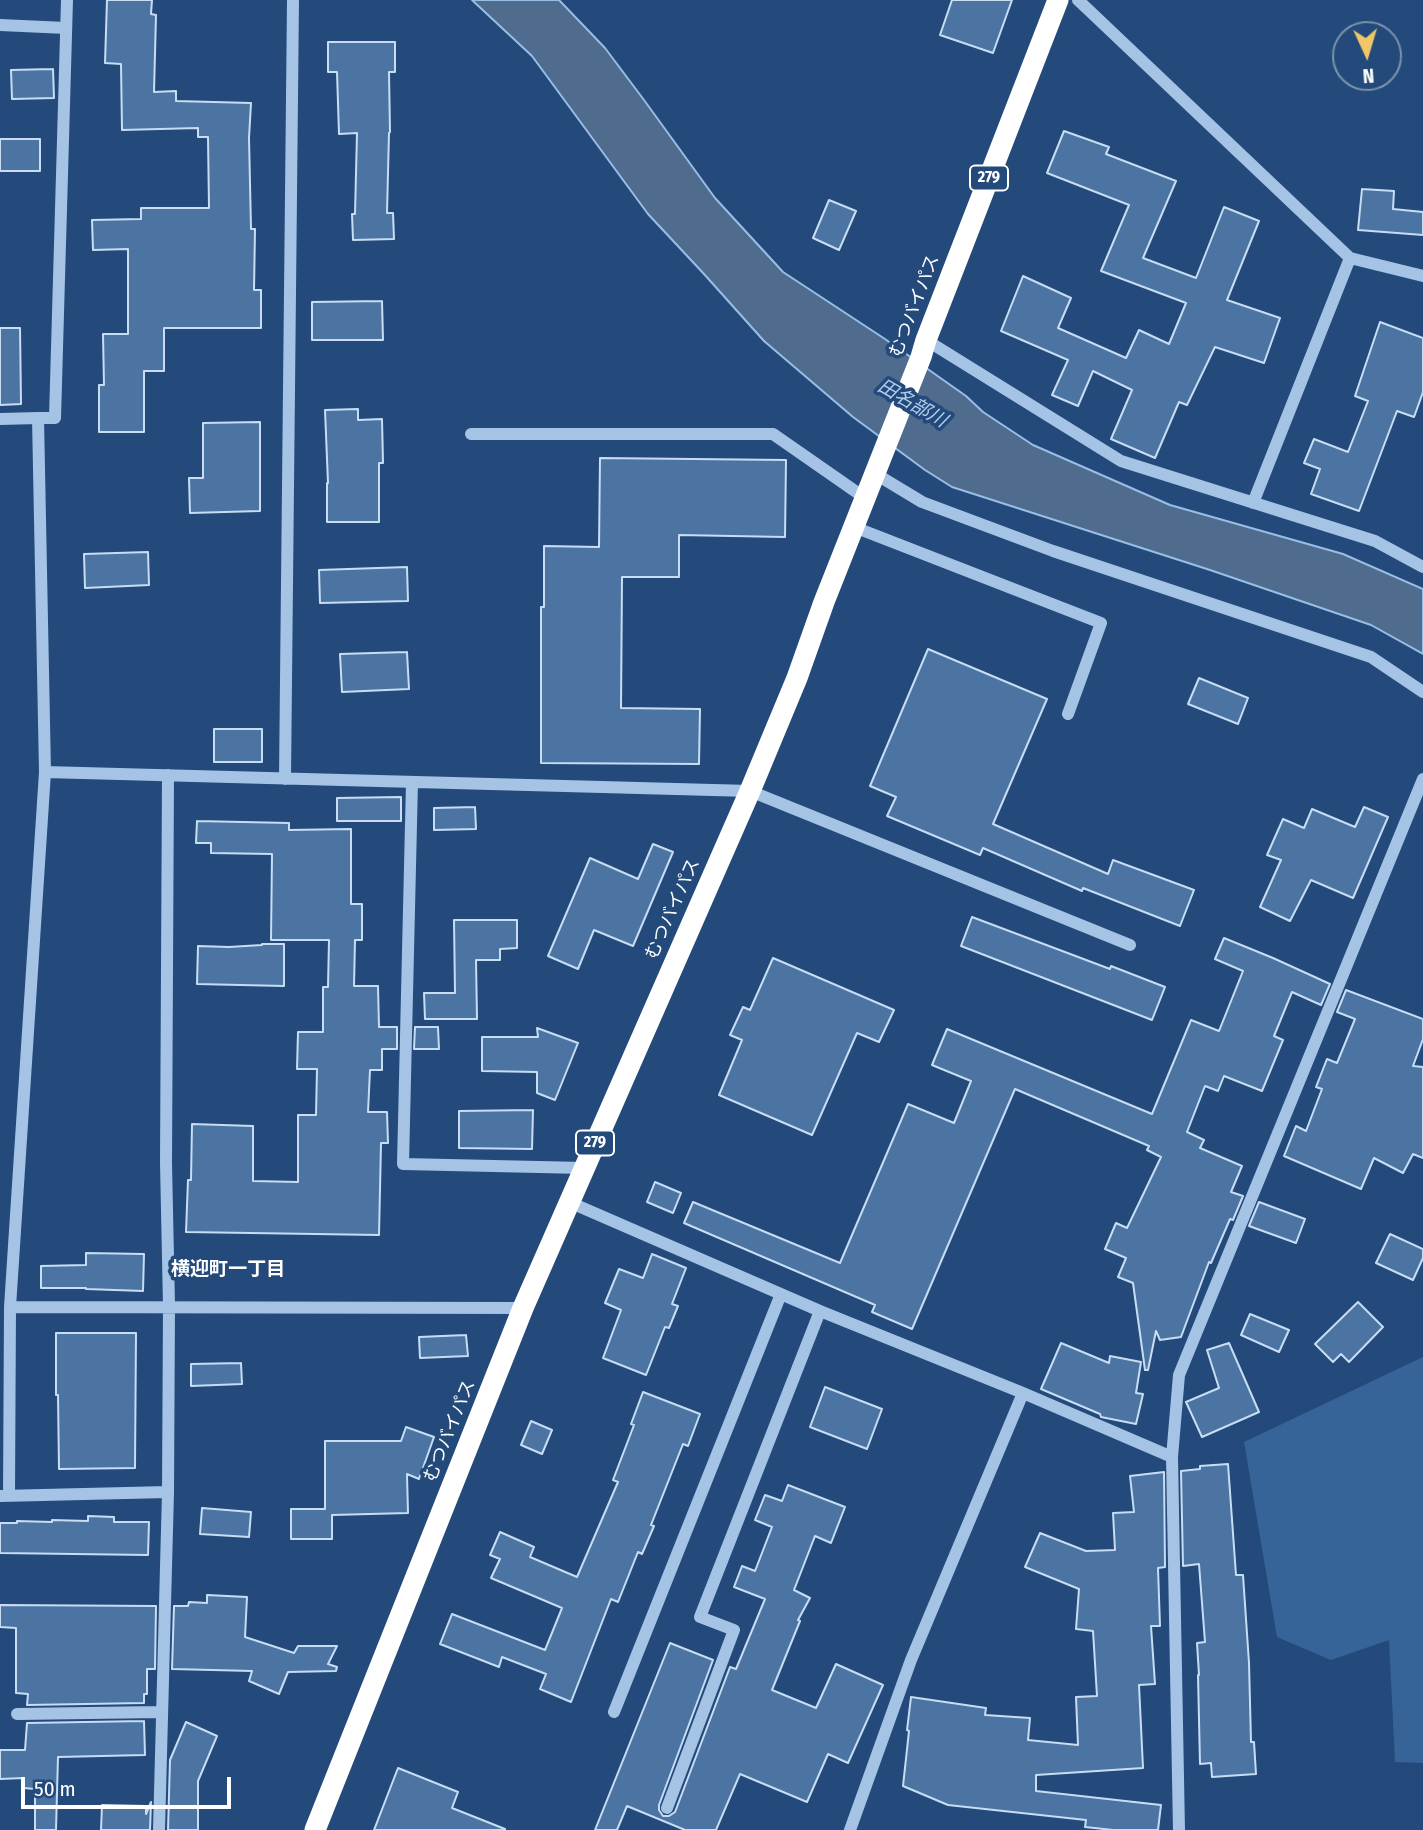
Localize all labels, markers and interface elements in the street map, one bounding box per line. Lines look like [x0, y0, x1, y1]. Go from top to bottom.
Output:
north arrow [1332, 21, 1402, 91]
text: N [1362, 64, 1375, 87]
road number: 279 [970, 166, 1008, 190]
street label: むつバイパス [886, 252, 944, 360]
water label: 田名部川 [873, 375, 951, 433]
street label: むつバイパス [641, 855, 705, 963]
road number: 279 [576, 1130, 614, 1156]
district label: 横迎町一丁目 [171, 1259, 285, 1281]
street label: むつバイパス [420, 1377, 480, 1485]
scale bar [24, 1764, 234, 1808]
text: 50 m [34, 1776, 76, 1802]

